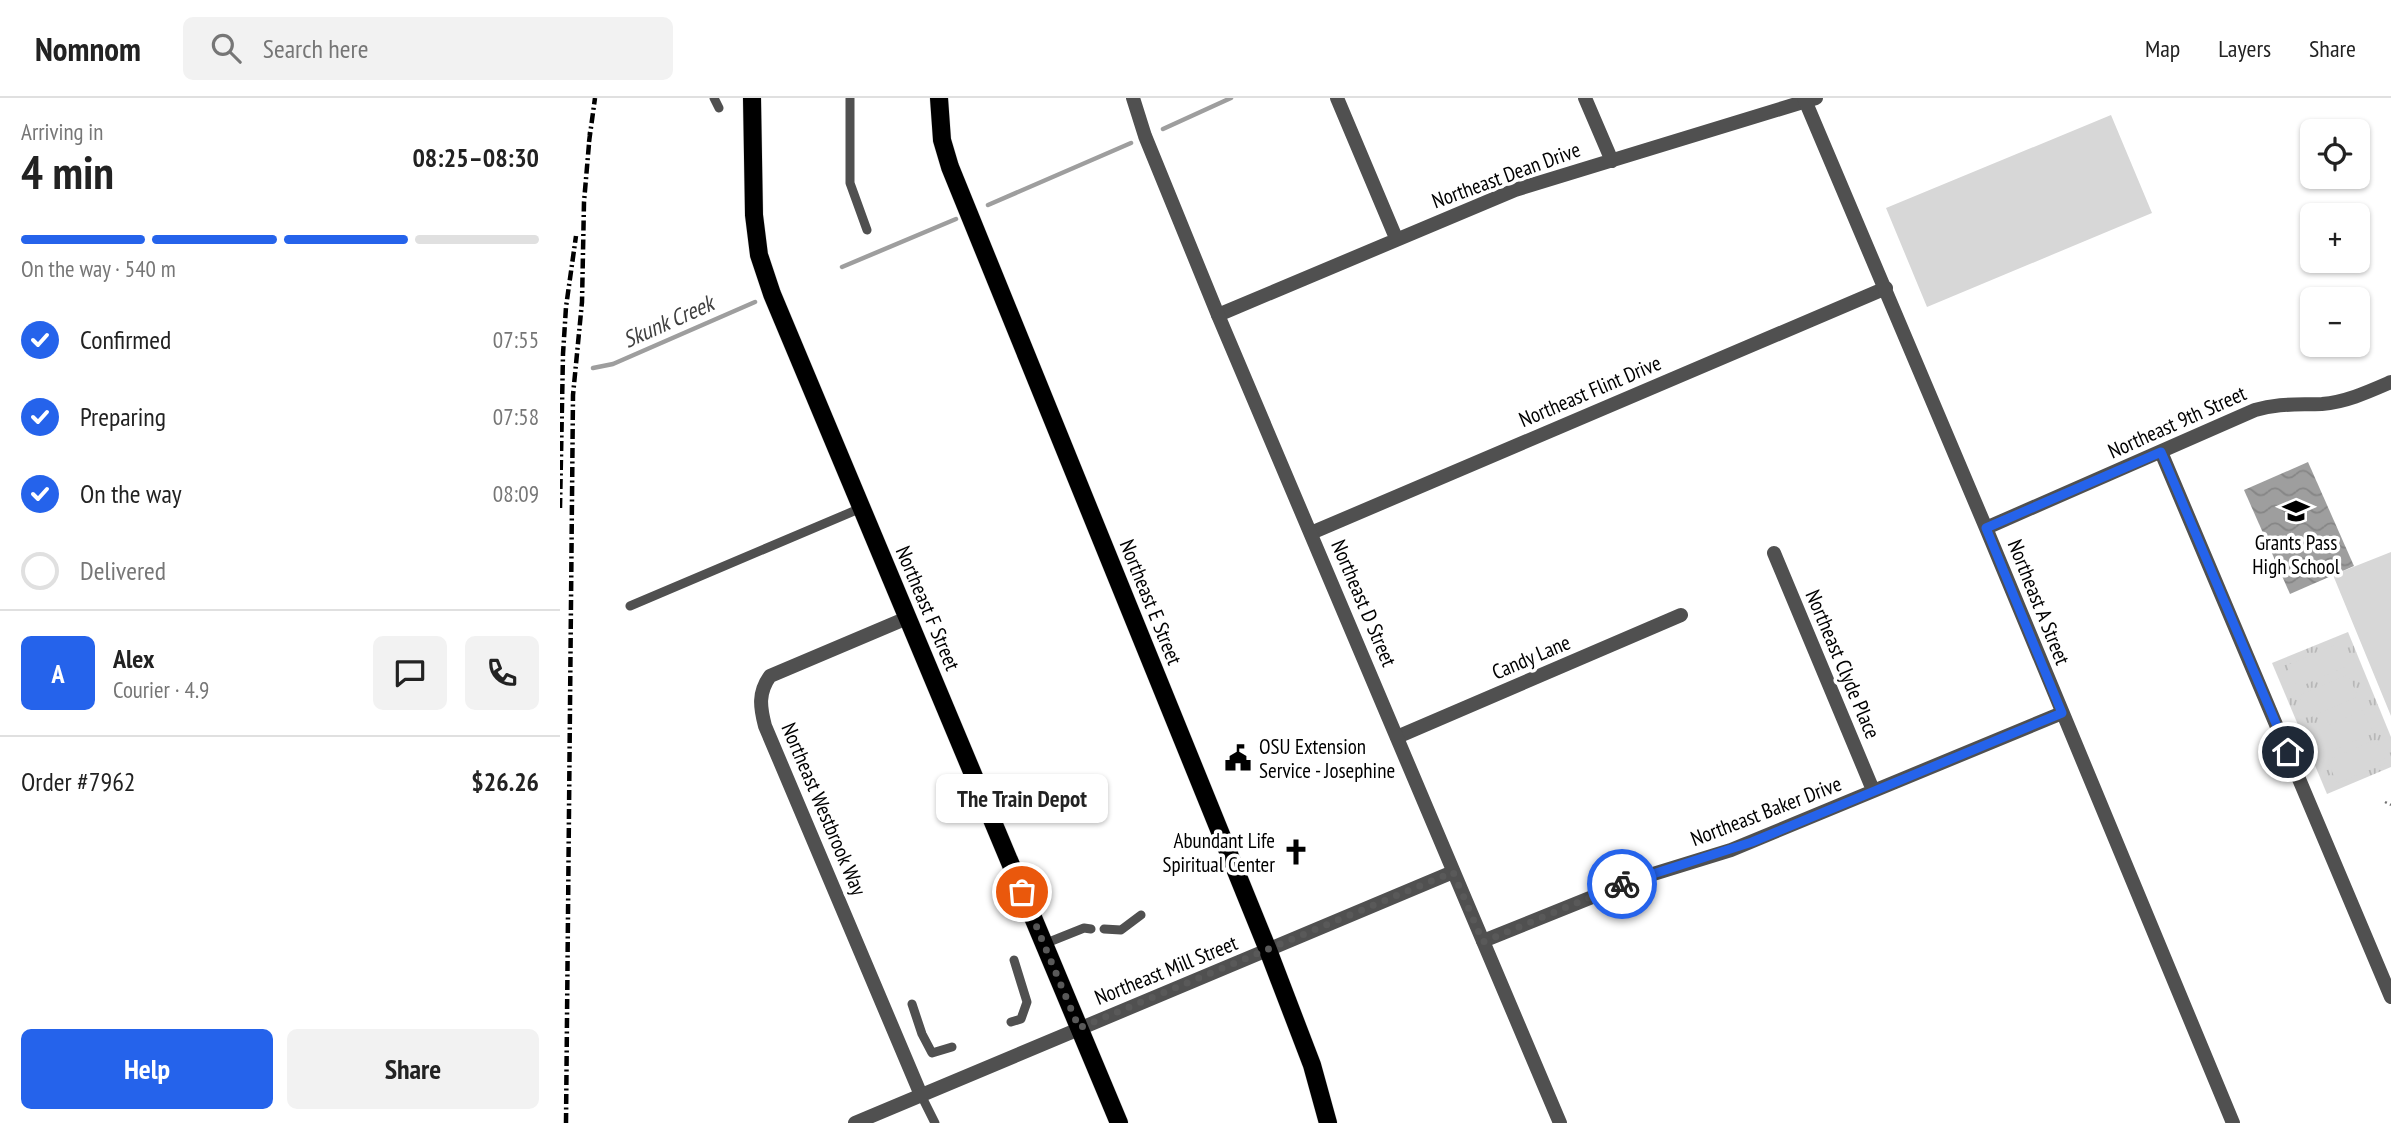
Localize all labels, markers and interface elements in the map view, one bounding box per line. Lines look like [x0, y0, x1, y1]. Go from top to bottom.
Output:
search box [183, 17, 673, 80]
text: Nomnom [35, 27, 141, 70]
icon: search [207, 29, 245, 67]
text: Search here [263, 32, 368, 65]
text: Map [2145, 33, 2180, 64]
text: Layers [2218, 33, 2271, 64]
text: Share [2309, 33, 2356, 64]
text: Arriving in [21, 117, 103, 146]
map controls [2300, 119, 2370, 357]
button: locate [2300, 119, 2370, 189]
street label: Northeast Dean Drive [1428, 136, 1584, 214]
text: 08:25–08:30 [412, 141, 539, 174]
text: 4 min [21, 142, 114, 202]
button: + [2300, 203, 2370, 273]
text: On the way · 540 m [21, 254, 176, 283]
water label: Skunk Creek [618, 287, 721, 354]
button: − [2300, 287, 2370, 357]
icon: check [21, 321, 59, 359]
text: Confirmed [80, 323, 171, 356]
text: 07:55 [493, 325, 539, 354]
street label: Northeast Flint Drive [1515, 349, 1665, 433]
street label: Northeast 9th Street [2104, 379, 2250, 465]
icon: check [21, 398, 59, 436]
text: Preparing [80, 400, 166, 433]
text: 07:58 [493, 402, 539, 431]
icon: check [21, 475, 59, 513]
text: On the way [80, 477, 182, 510]
text: 08:09 [493, 479, 539, 508]
school or university icon: Grants Pass High School [2281, 496, 2311, 526]
place label: Grants Pass High School [2252, 529, 2340, 580]
street label: Northeast E Street [1114, 535, 1189, 669]
street label: Northeast A Street [2002, 535, 2076, 669]
street label: Northeast D Street [1325, 536, 1403, 671]
street label: Northeast F Street [890, 542, 966, 675]
text: Delivered [80, 554, 166, 587]
street label: Northeast Clyde Place [1799, 585, 1887, 743]
street label: Candy Lane [1488, 628, 1574, 686]
button: chat [373, 636, 447, 710]
button: phone [465, 636, 539, 710]
text: Alex [113, 642, 154, 675]
text: A [51, 657, 65, 690]
text: Courier · 4.9 [113, 675, 209, 704]
street label: Northeast Westbrook Way [775, 719, 873, 900]
pin [2258, 722, 2318, 782]
place label: OSU Extension Service - Josephine [1259, 733, 1395, 784]
icon: home [2269, 733, 2307, 771]
public building icon: OSU Extension Service - Josephine [1223, 743, 1253, 773]
text: Order #7962 [21, 765, 136, 798]
text: $26.26 [471, 765, 539, 798]
street label: Northeast Baker Drive [1687, 770, 1845, 852]
callout: The Train Depot [936, 773, 1108, 822]
text: The Train Depot [957, 784, 1087, 813]
place label: Abundant Life Spiritual Center [1162, 827, 1275, 878]
church icon: Abundant Life Spiritual Center [1281, 837, 1311, 867]
courier [1587, 849, 1657, 919]
pin [992, 862, 1052, 922]
icon: bike [1603, 865, 1641, 903]
icon: bag [1003, 873, 1041, 911]
street label: Northeast Mill Street [1091, 929, 1242, 1011]
button: Help [21, 1029, 273, 1109]
button: Share [287, 1029, 539, 1109]

